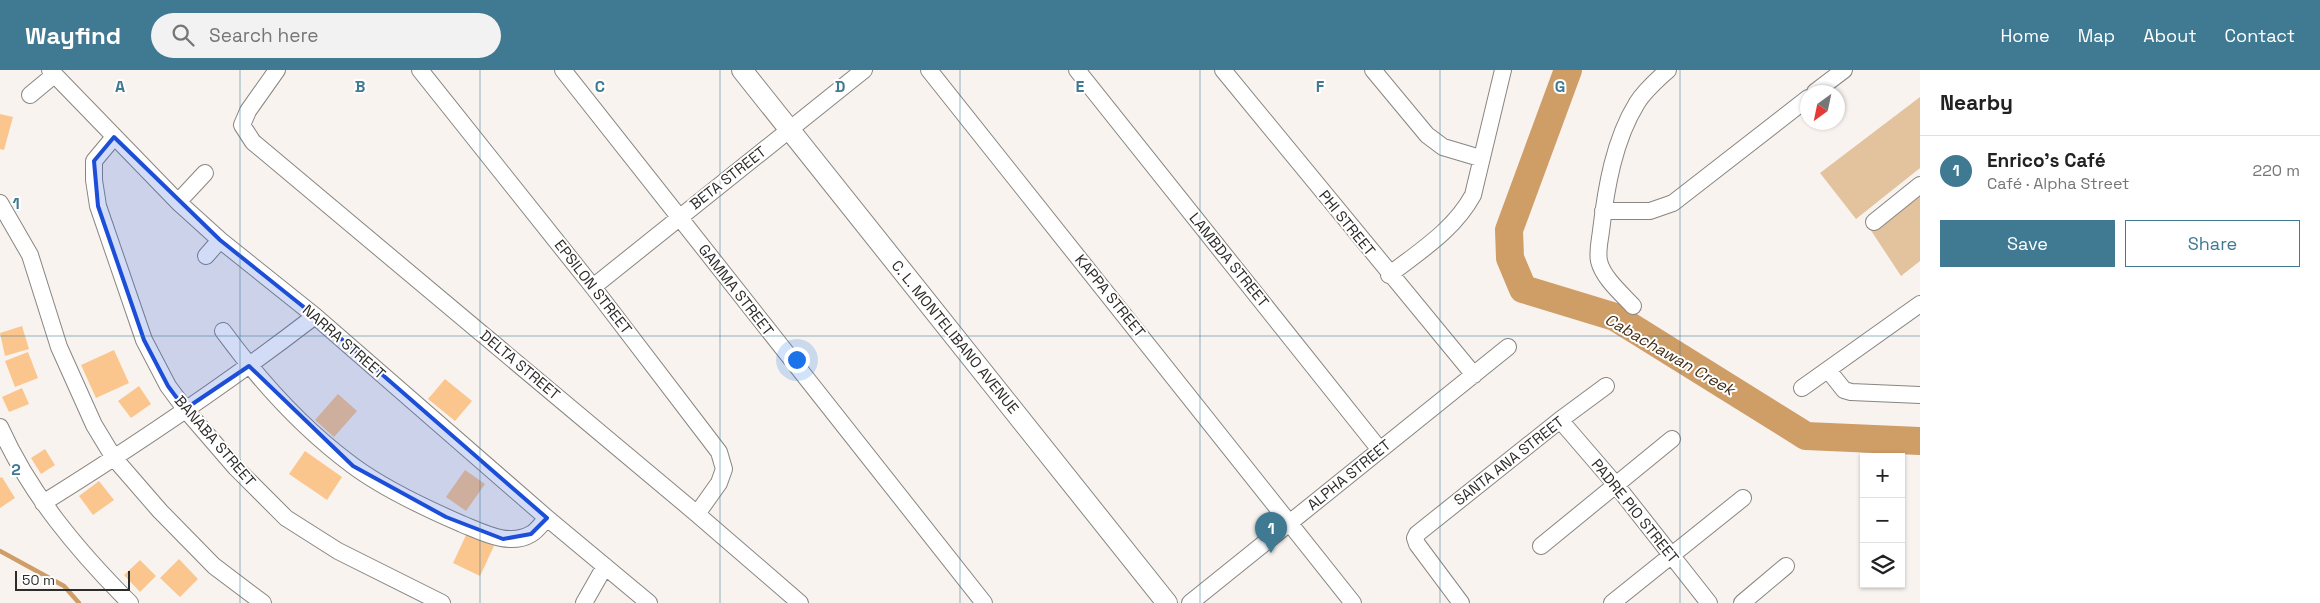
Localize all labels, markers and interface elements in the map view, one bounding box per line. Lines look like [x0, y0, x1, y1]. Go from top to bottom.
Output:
search box [151, 13, 501, 58]
text: Wayfind [25, 20, 121, 51]
icon: search [169, 21, 197, 49]
text: Search here [209, 23, 319, 48]
text: Home [2001, 24, 2050, 47]
text: Map [2078, 24, 2115, 47]
text: About [2143, 24, 2197, 47]
text: Contact [2225, 24, 2295, 47]
text: A [115, 76, 125, 97]
text: B [355, 76, 365, 97]
text: C [595, 76, 605, 97]
text: D [835, 76, 845, 97]
text: E [1076, 76, 1085, 97]
text: F [1316, 76, 1325, 97]
text: G [1555, 76, 1565, 97]
north arrow [1800, 85, 1845, 130]
text: Nearby [1940, 89, 2013, 116]
street label: BETA STREET [686, 142, 770, 213]
text: Enrico's Café [1987, 148, 2106, 173]
text: 1 [1952, 160, 1960, 181]
text: 220 m [2253, 160, 2300, 181]
text: Café · Alpha Street [1987, 173, 2129, 194]
street label: PHI STREET [1315, 186, 1380, 260]
text: 1 [12, 193, 20, 214]
street label: LAMBDA STREET [1185, 209, 1273, 311]
button: Save [1940, 220, 2115, 267]
button: Share [2125, 220, 2300, 267]
street label: EPSILON STREET [551, 236, 636, 338]
street label: GAMMA STREET [695, 240, 778, 339]
street label: KAPPA STREET [1071, 250, 1150, 341]
street label: C. L. MONTELIBANO AVENUE [888, 256, 1023, 417]
street label: NARRA STREET [299, 300, 390, 383]
water label: Cabachawan Creek [1601, 309, 1741, 401]
street label: DELTA STREET [476, 326, 564, 404]
your location [784, 347, 810, 373]
street label: BANABA STREET [171, 391, 260, 490]
street label: SANTA ANA STREET [1450, 412, 1568, 509]
street label: ALPHA STREET [1303, 435, 1395, 514]
map controls [1860, 453, 1905, 588]
button: + [1860, 453, 1905, 498]
street label: PADRE PIO STREET [1588, 455, 1683, 567]
text: 2 [11, 459, 21, 480]
button: − [1860, 498, 1905, 543]
pin: 1 [1255, 512, 1287, 553]
button: layers [1860, 543, 1905, 588]
scale bar [15, 568, 130, 591]
text: 50 m [22, 571, 55, 589]

